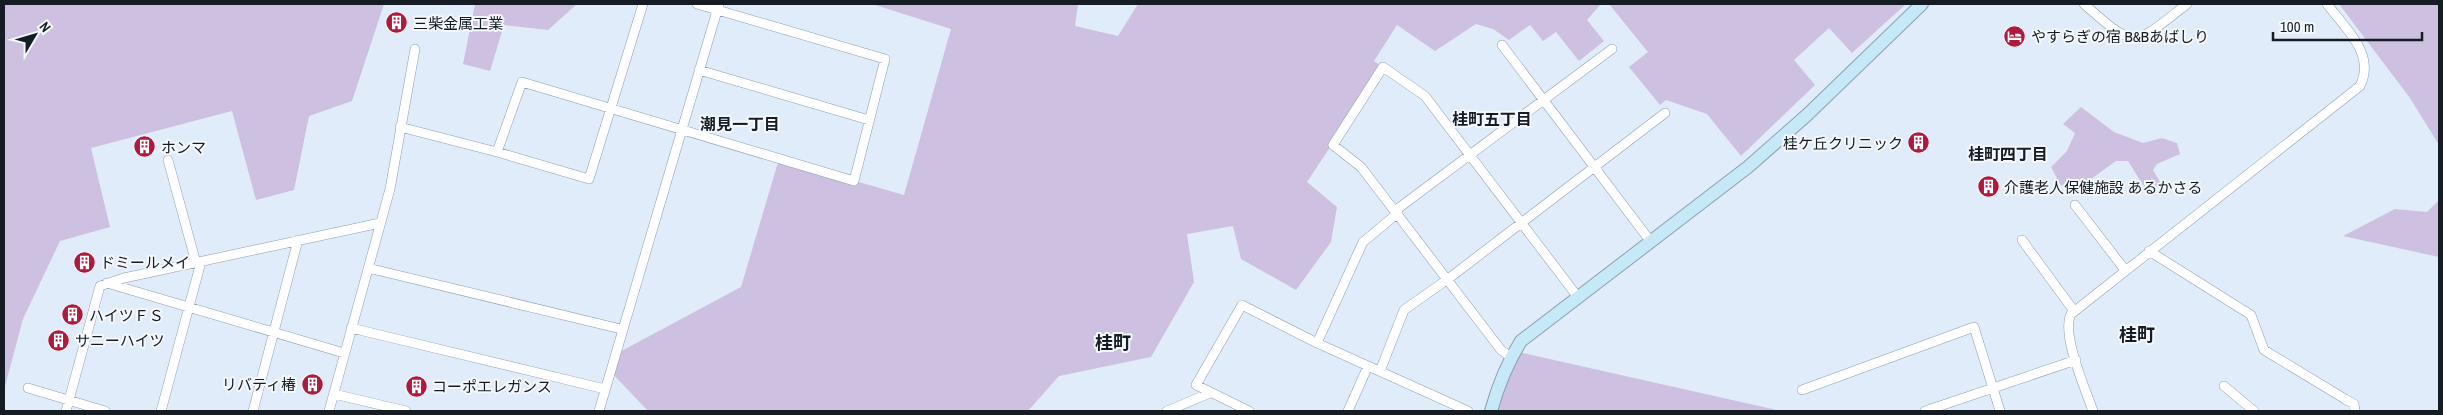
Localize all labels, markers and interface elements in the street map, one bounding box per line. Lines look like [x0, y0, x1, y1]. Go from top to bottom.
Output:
north arrow [10, 10, 60, 60]
scale bar [2273, 10, 2422, 42]
building icon: 三柴金属工業 [385, 11, 409, 35]
place label: 三柴金属工業 [413, 13, 503, 34]
text: 100 m [2280, 16, 2314, 37]
text: N [36, 18, 55, 36]
hotel icon: やすらぎの宿 B&Bあばしり [2003, 24, 2027, 48]
place label: やすらぎの宿 B&Bあばしり [2031, 26, 2209, 47]
district label: 桂町五丁目 [1452, 108, 1532, 130]
district label: 潮見一丁目 [700, 113, 780, 135]
building icon: 桂ケ丘クリニック [1907, 131, 1931, 155]
place label: 桂ケ丘クリニック [1783, 133, 1903, 154]
building icon: ホンマ [133, 135, 157, 159]
place label: ホンマ [161, 137, 206, 158]
district label: 桂町四丁目 [1968, 143, 2048, 165]
building icon: 介護老人保健施設 あるかさる [1976, 175, 2000, 199]
place label: 介護老人保健施設 あるかさる [2004, 177, 2202, 198]
building icon: ドミールメイ [72, 250, 96, 274]
place label: ドミールメイ [100, 252, 190, 273]
building icon: ハイツＦＳ [61, 303, 85, 327]
place label: ハイツＦＳ [89, 305, 164, 326]
district label: 桂町 [2119, 322, 2155, 347]
building icon: サニーハイツ [47, 328, 71, 352]
place label: サニーハイツ [75, 330, 164, 351]
district label: 桂町 [1095, 330, 1131, 355]
building icon: リバティ椿 [300, 372, 324, 396]
place label: リバティ椿 [222, 374, 296, 395]
building icon: コーポエレガンス [404, 374, 428, 398]
place label: コーポエレガンス [432, 376, 552, 397]

